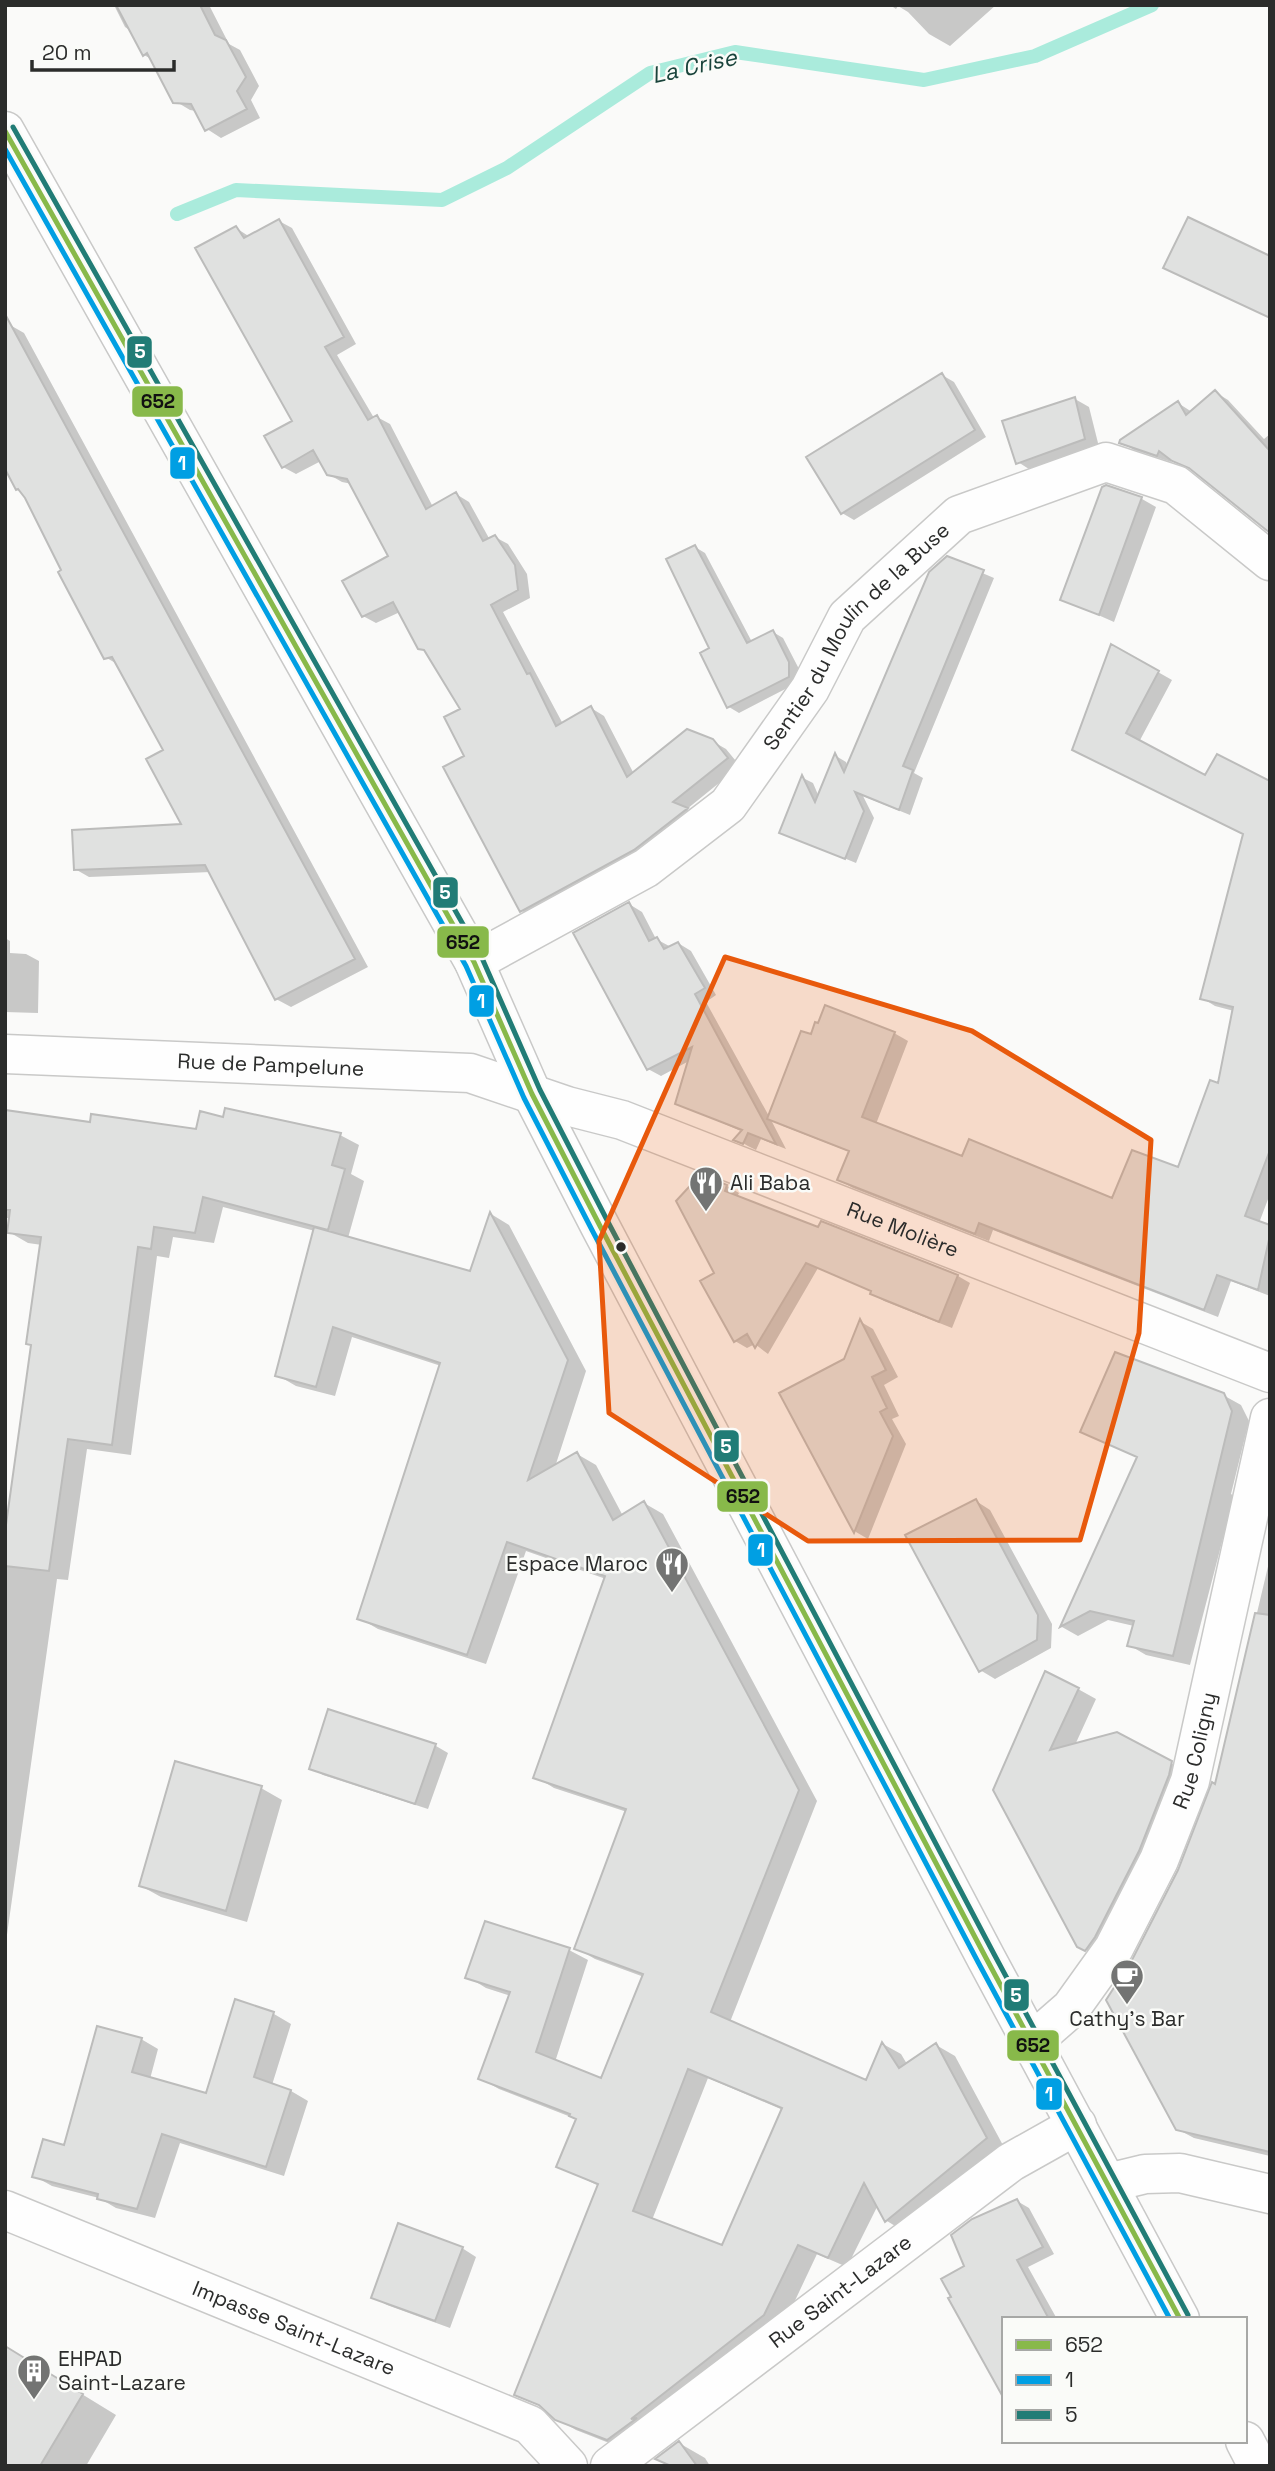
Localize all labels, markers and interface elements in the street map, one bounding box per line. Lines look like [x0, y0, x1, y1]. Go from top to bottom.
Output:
scale bar [32, 28, 173, 72]
text: 20 m [42, 39, 92, 66]
water label: La Crise [648, 41, 741, 90]
line badge: 5 [126, 335, 153, 369]
text: 5 [134, 339, 146, 364]
line badge: 652 [131, 385, 184, 418]
text: 652 [141, 389, 175, 414]
line badge: 1 [169, 446, 196, 480]
text: 1 [178, 451, 186, 476]
street label: Sentier du Moulin de la Buse [757, 516, 955, 755]
line badge: 5 [432, 876, 459, 909]
text: 5 [439, 880, 451, 905]
line badge: 652 [436, 925, 490, 959]
text: 652 [446, 930, 480, 955]
line badge: 1 [468, 984, 495, 1018]
text: 1 [477, 989, 485, 1014]
street label: Rue de Pampelune [177, 1047, 365, 1082]
restaurant icon: Ali Baba [687, 1164, 725, 1213]
place label: Ali Baba [730, 1169, 810, 1196]
street label: Rue Molière [843, 1195, 963, 1263]
unlabelled marker [614, 1240, 628, 1254]
line badge: 5 [713, 1429, 740, 1463]
text: 5 [720, 1434, 732, 1459]
line badge: 652 [716, 1480, 769, 1513]
text: 652 [726, 1484, 760, 1509]
line badge: 1 [747, 1533, 774, 1567]
text: 1 [757, 1538, 765, 1563]
restaurant icon: Espace Maroc [653, 1545, 691, 1594]
place label: Espace Maroc [506, 1550, 648, 1577]
street label: Rue Coligny [1166, 1689, 1222, 1813]
cafe icon: Cathy's Bar [1108, 1957, 1146, 2006]
line badge: 5 [1003, 1978, 1030, 2012]
text: 5 [1010, 1983, 1022, 2008]
place label: Cathy's Bar [1069, 2005, 1185, 2032]
line badge: 652 [1006, 2029, 1060, 2062]
text: 652 [1016, 2033, 1050, 2058]
line badge: 1 [1035, 2077, 1063, 2111]
text: 1 [1045, 2082, 1053, 2107]
street label: Rue Saint-Lazare [763, 2228, 917, 2354]
street label: Impasse Saint-Lazare [188, 2274, 399, 2381]
legend [1002, 2317, 1247, 2443]
text: 652 [1065, 2331, 1103, 2358]
place label: EHPAD Saint-Lazare [58, 2345, 186, 2396]
building icon: EHPAD Saint-Lazare [15, 2352, 53, 2401]
text: 1 [1065, 2366, 1074, 2393]
text: 5 [1065, 2401, 1078, 2428]

